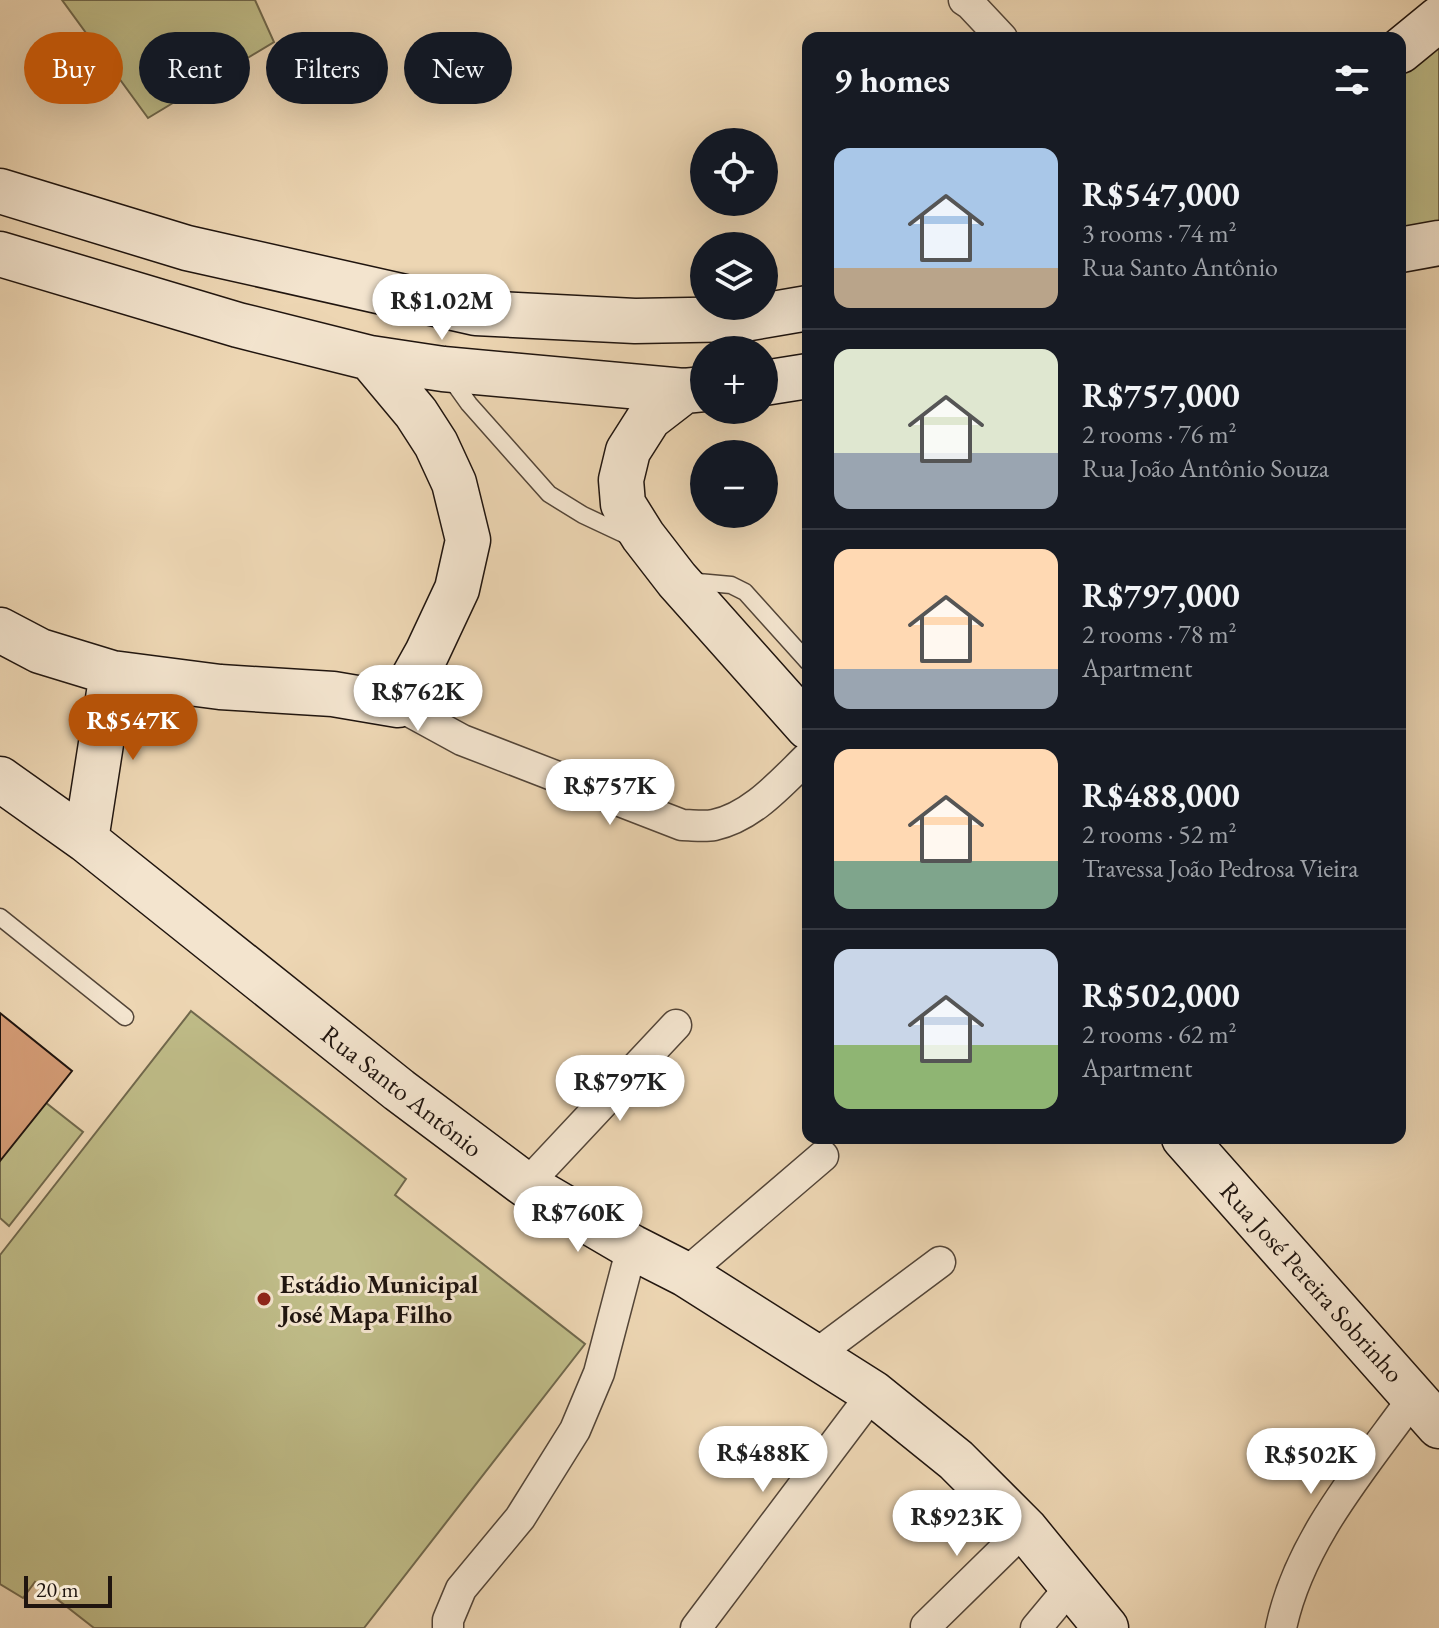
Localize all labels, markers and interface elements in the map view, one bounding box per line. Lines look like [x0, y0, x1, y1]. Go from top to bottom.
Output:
chip: Buy [24, 32, 123, 104]
chip: Rent [139, 32, 250, 104]
chip: Filters [266, 32, 388, 104]
chip: New [404, 32, 512, 104]
text: 9 homes [834, 58, 950, 102]
icon: filters [1330, 58, 1374, 102]
map controls [690, 128, 778, 528]
button: locate [690, 128, 778, 216]
text: R$547,000 [1082, 172, 1240, 216]
icon: home [898, 180, 994, 276]
text: 3 rooms · 74 m² [1082, 216, 1237, 250]
button: layers [690, 232, 778, 320]
text: Rua Santo Antônio [1082, 250, 1278, 284]
pin: R$1.02M [368, 274, 516, 342]
text: R$1.02M [390, 283, 494, 317]
button: + [690, 336, 778, 424]
text: R$757,000 [1082, 373, 1240, 417]
icon: home [898, 381, 994, 477]
text: 2 rooms · 76 m² [1082, 417, 1237, 451]
button: − [690, 440, 778, 528]
text: Rua João Antônio Souza [1082, 451, 1329, 485]
text: R$797,000 [1082, 573, 1240, 617]
icon: home [898, 581, 994, 677]
text: 2 rooms · 78 m² [1082, 617, 1237, 651]
text: Apartment [1082, 651, 1192, 685]
pin: R$762K [353, 665, 483, 733]
text: R$762K [372, 674, 464, 708]
pin: R$547K [68, 694, 198, 762]
text: R$547K [87, 703, 179, 737]
pin: R$757K [545, 759, 675, 827]
text: R$757K [564, 768, 656, 802]
text: R$488,000 [1082, 773, 1240, 817]
icon: home [898, 781, 994, 877]
text: 2 rooms · 52 m² [1082, 817, 1237, 851]
text: Travessa João Pedrosa Vieira [1082, 851, 1359, 885]
text: R$502,000 [1082, 973, 1240, 1017]
icon: home [898, 981, 994, 1077]
street label: Rua Santo Antônio [314, 1017, 490, 1165]
text: 2 rooms · 62 m² [1082, 1017, 1237, 1051]
text: Apartment [1082, 1051, 1192, 1085]
pin: R$797K [555, 1055, 685, 1123]
text: R$797K [574, 1064, 666, 1098]
street label: Rua José Pereira Sobrinho [1213, 1174, 1411, 1390]
pin: R$760K [513, 1186, 643, 1254]
text: R$760K [532, 1195, 624, 1229]
place label: Estádio Municipal José Mapa Filho [277, 1267, 478, 1331]
marker: Estádio Municipal José Mapa Filho [255, 1290, 273, 1308]
pin: R$488K [698, 1426, 828, 1494]
pin: R$502K [1246, 1428, 1376, 1496]
text: R$488K [717, 1435, 809, 1469]
text: R$502K [1265, 1437, 1357, 1471]
pin: R$923K [892, 1490, 1022, 1558]
text: R$923K [911, 1499, 1003, 1533]
scale bar [24, 1572, 112, 1608]
text: 20 m [36, 1575, 79, 1604]

